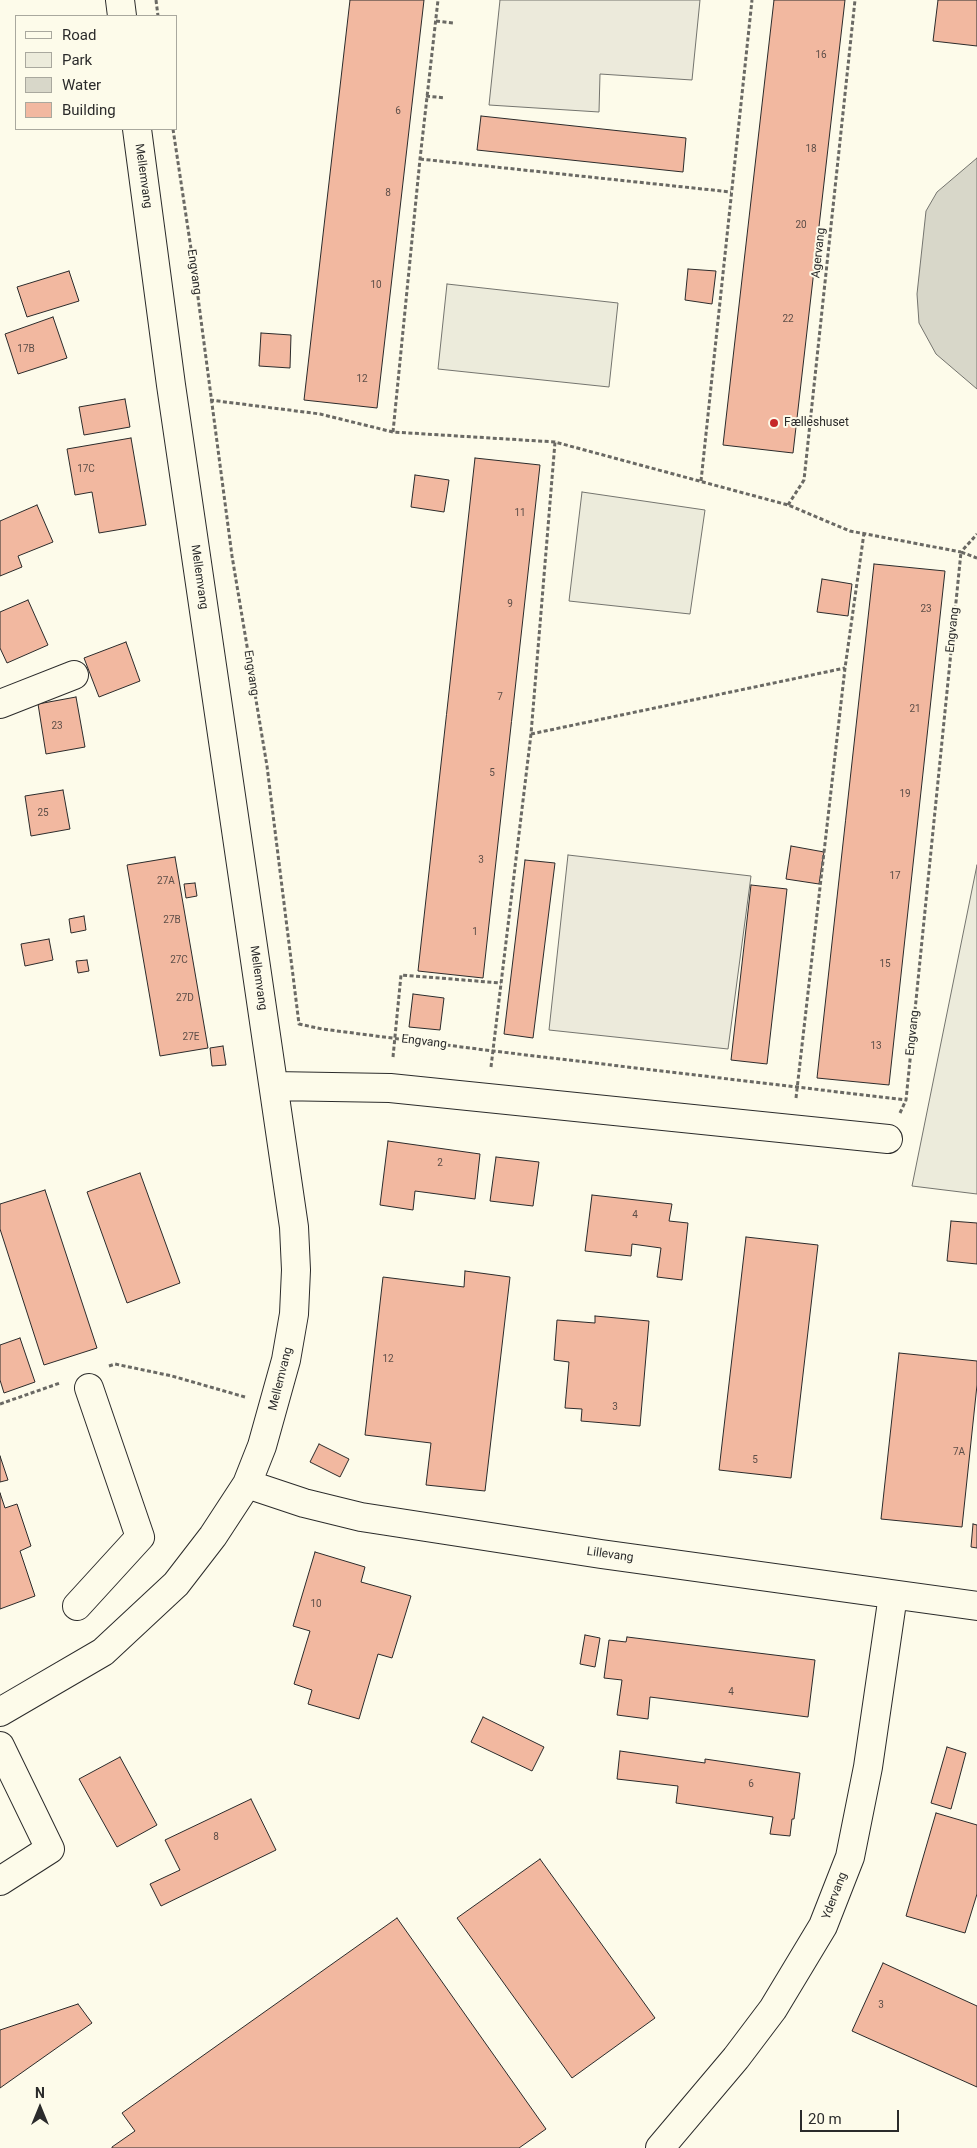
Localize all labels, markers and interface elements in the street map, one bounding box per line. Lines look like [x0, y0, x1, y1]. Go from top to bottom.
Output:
legend [15, 15, 178, 130]
text: Road [62, 26, 96, 44]
house number: 16 [815, 49, 827, 61]
text: Park [62, 51, 92, 69]
text: Water [62, 76, 101, 94]
text: Building [62, 101, 116, 119]
house number: 6 [395, 105, 401, 117]
street label: Mellemvang [131, 143, 155, 209]
house number: 18 [805, 143, 817, 155]
house number: 8 [385, 187, 391, 199]
house number: 20 [795, 219, 807, 231]
street label: Agervang [809, 227, 829, 279]
street label: Engvang [184, 248, 204, 296]
house number: 10 [370, 279, 382, 291]
house number: 22 [782, 313, 794, 325]
house number: 17B [17, 343, 35, 355]
house number: 12 [356, 373, 368, 385]
place label: Fælleshuset [784, 416, 849, 430]
marker: Fælleshuset [768, 417, 780, 429]
house number: 17C [77, 463, 95, 475]
house number: 11 [514, 507, 526, 519]
street label: Mellemvang [187, 544, 211, 610]
house number: 9 [507, 598, 513, 610]
house number: 23 [920, 603, 932, 615]
street label: Engvang [943, 606, 963, 654]
street label: Engvang [240, 649, 262, 697]
house number: 7 [497, 691, 503, 703]
house number: 21 [909, 703, 921, 715]
house number: 23 [51, 720, 63, 732]
house number: 5 [489, 767, 495, 779]
house number: 19 [899, 788, 911, 800]
house number: 25 [37, 807, 49, 819]
house number: 3 [478, 854, 484, 866]
house number: 17 [889, 870, 901, 882]
house number: 27A [157, 875, 175, 887]
house number: 27B [163, 914, 181, 926]
house number: 1 [472, 926, 478, 938]
street label: Mellemvang [246, 945, 270, 1011]
house number: 27C [170, 954, 188, 966]
house number: 15 [879, 958, 891, 970]
house number: 27D [176, 992, 194, 1004]
street label: Engvang [903, 1009, 923, 1057]
house number: 27E [183, 1031, 199, 1043]
street label: Engvang [400, 1032, 448, 1052]
house number: 13 [870, 1040, 882, 1052]
house number: 2 [437, 1157, 443, 1169]
house number: 4 [632, 1209, 638, 1221]
street label: Mellemvang [266, 1346, 296, 1412]
house number: 12 [382, 1353, 394, 1365]
house number: 3 [612, 1401, 618, 1413]
house number: 7A [953, 1446, 965, 1458]
house number: 5 [752, 1454, 758, 1466]
street label: Lillevang [586, 1545, 634, 1565]
house number: 10 [310, 1598, 322, 1610]
house number: 4 [728, 1686, 734, 1698]
house number: 6 [748, 1778, 754, 1790]
house number: 8 [213, 1831, 219, 1843]
street label: Ydervang [819, 1870, 851, 1922]
house number: 3 [878, 1999, 884, 2011]
north arrow [15, 2083, 65, 2133]
text: N [35, 2085, 45, 2101]
scale bar [802, 2100, 901, 2132]
text: 20 m [808, 2110, 842, 2128]

